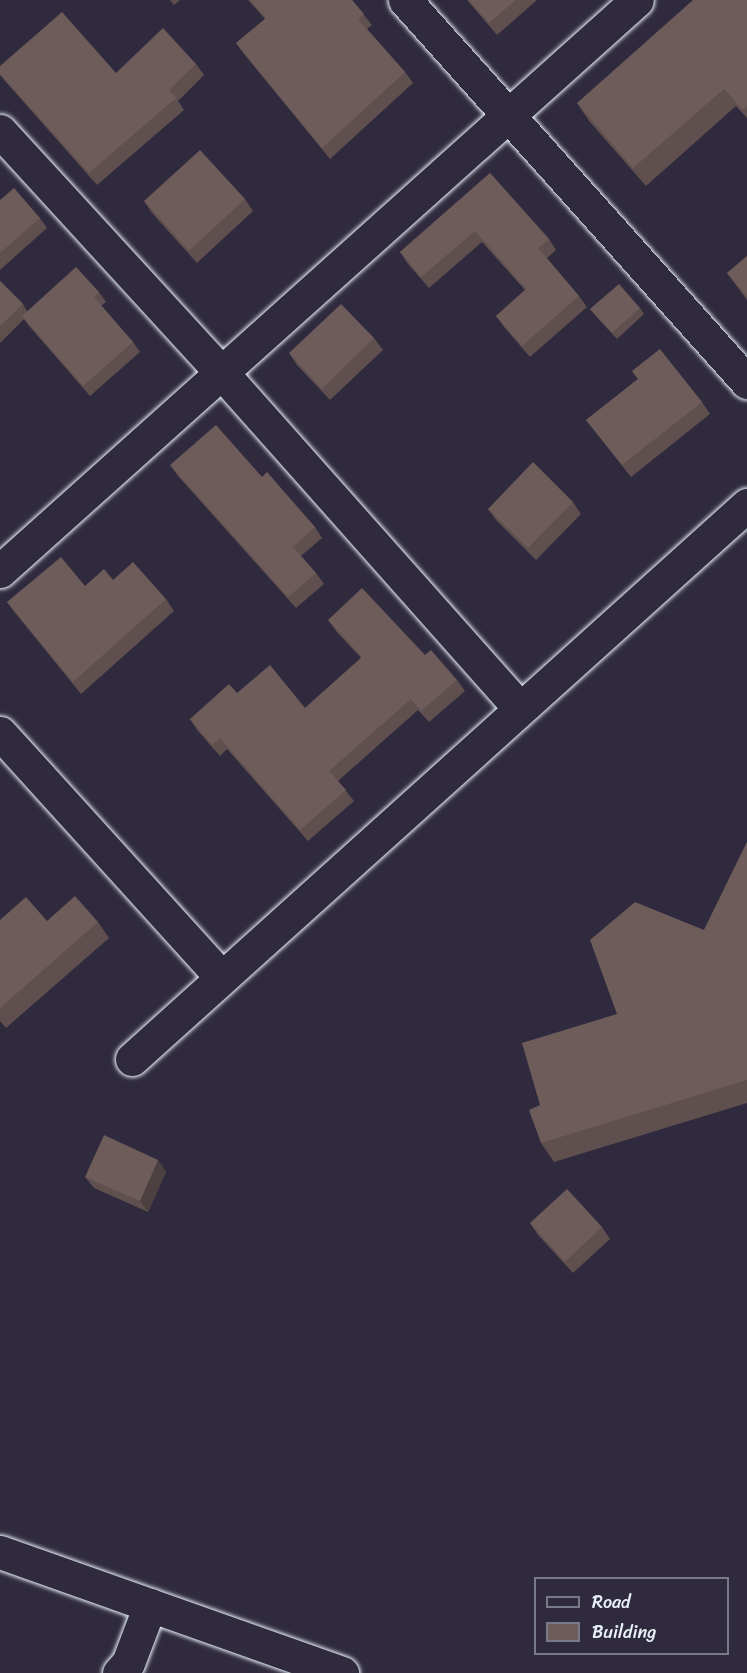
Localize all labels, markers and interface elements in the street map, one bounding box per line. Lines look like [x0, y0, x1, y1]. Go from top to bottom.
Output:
legend [534, 1577, 729, 1655]
text: Road [592, 1586, 631, 1618]
text: Building [592, 1616, 656, 1648]

